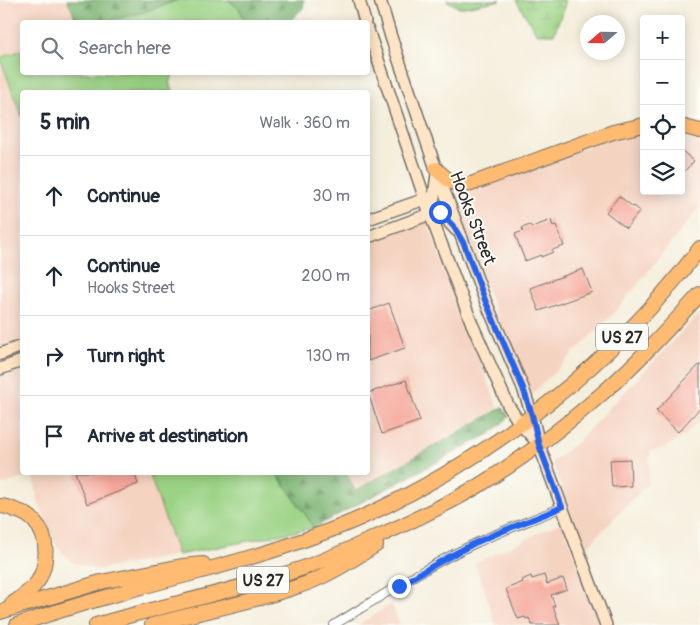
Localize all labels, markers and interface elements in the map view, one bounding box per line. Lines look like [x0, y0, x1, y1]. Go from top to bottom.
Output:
north arrow [580, 15, 625, 60]
map controls [640, 15, 685, 195]
button: + [640, 15, 685, 60]
search box [20, 20, 370, 75]
icon: search [38, 34, 66, 62]
text: Search here [78, 36, 171, 60]
button: − [640, 60, 685, 105]
button: locate [640, 105, 685, 150]
text: 5 min [40, 109, 90, 136]
text: Walk · 360 m [259, 113, 350, 133]
button: layers [640, 150, 685, 195]
street label: Hooks Street [444, 168, 501, 269]
icon: ahead [40, 182, 68, 210]
text: Continue [87, 184, 160, 208]
text: 30 m [312, 186, 350, 206]
route start [429, 201, 452, 224]
text: Continue [87, 254, 160, 278]
icon: ahead [40, 262, 68, 290]
text: 200 m [302, 266, 350, 286]
text: Hooks Street [87, 278, 175, 298]
road number: US 27 [596, 324, 648, 351]
icon: right [40, 342, 68, 370]
text: Turn right [87, 344, 165, 368]
text: 130 m [306, 346, 350, 366]
icon: arrive [40, 422, 68, 450]
text: Arrive at destination [87, 424, 248, 448]
road number: US 27 [237, 566, 289, 594]
route end [388, 575, 411, 598]

